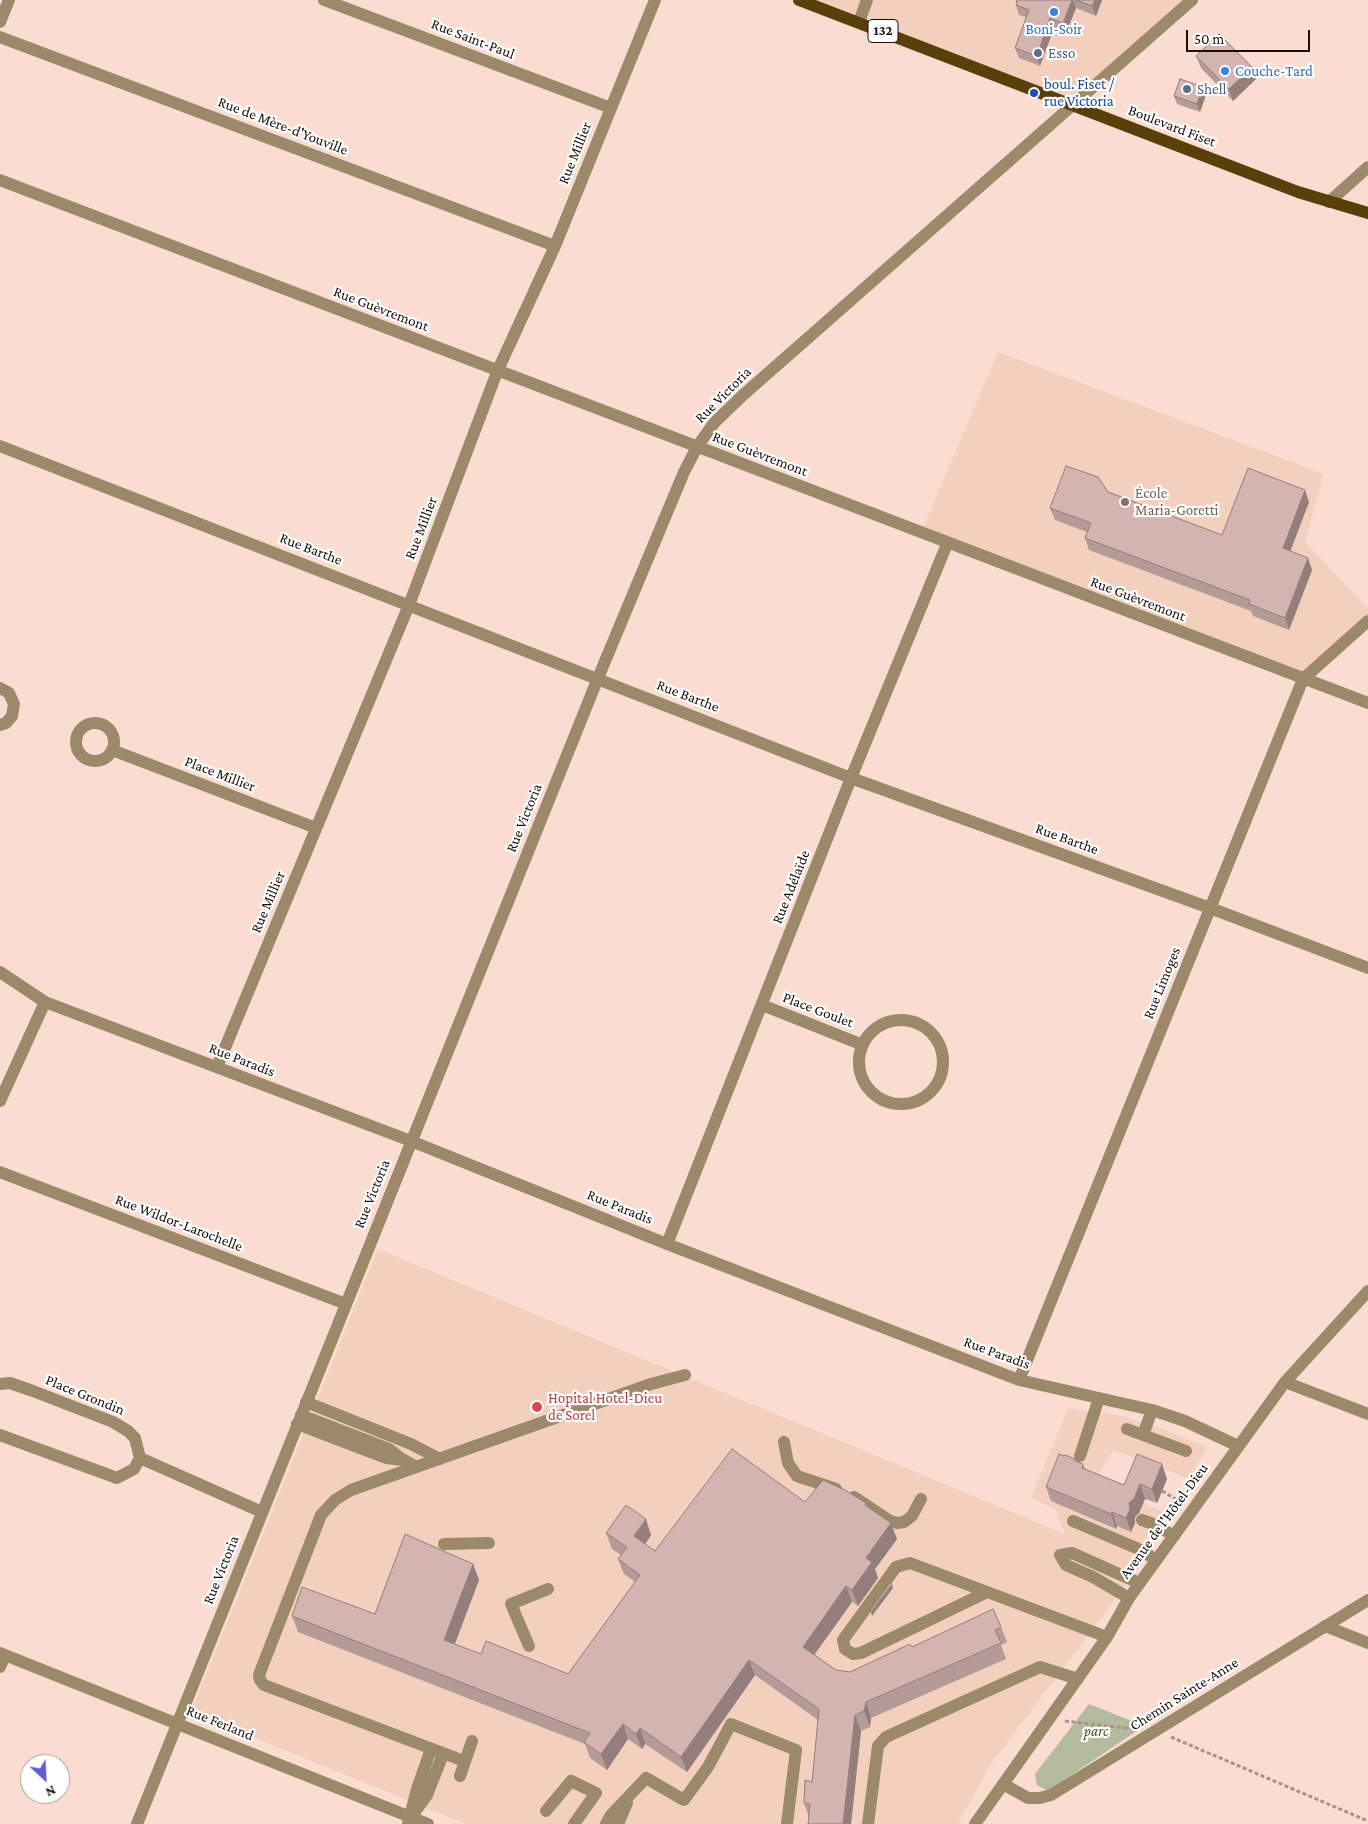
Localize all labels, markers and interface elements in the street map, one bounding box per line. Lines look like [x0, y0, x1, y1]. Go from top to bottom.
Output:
marker: Boni-Soir [1048, 6, 1060, 18]
street label: Rue Saint-Paul [429, 15, 517, 63]
road number: 132 [868, 20, 898, 42]
place label: Boni-Soir [1026, 20, 1082, 38]
scale bar [1188, 20, 1312, 52]
text: 50 m [1194, 31, 1224, 47]
place label: Esso [1048, 44, 1075, 62]
marker: Esso [1032, 47, 1044, 59]
place label: Couche-Tard [1235, 62, 1313, 80]
marker: Couche-Tard [1219, 65, 1231, 77]
place label: boul. Fiset / rue Victoria [1044, 75, 1114, 110]
place label: Shell [1197, 80, 1227, 98]
marker: Shell [1181, 83, 1193, 95]
marker: boul. Fiset / rue Victoria [1028, 87, 1040, 99]
street label: Rue de Mère-d'Youville [215, 93, 351, 159]
street label: Boulevard Fiset [1126, 101, 1218, 151]
street label: Rue Millier [554, 119, 596, 187]
street label: Rue Guèvremont [331, 283, 431, 335]
street label: Rue Victoria [691, 363, 755, 427]
street label: Rue Guèvremont [710, 428, 810, 480]
place label: École Maria-Goretti [1135, 484, 1219, 519]
street label: Rue Millier [401, 494, 441, 562]
marker: École Maria-Goretti [1119, 496, 1131, 508]
street label: Rue Barthe [277, 529, 345, 569]
street label: Rue Guèvremont [1088, 573, 1188, 625]
street label: Rue Barthe [654, 676, 722, 716]
street label: Place Millier [182, 752, 258, 796]
street label: Rue Victoria [502, 781, 546, 855]
street label: Rue Barthe [1033, 819, 1101, 859]
street label: Rue Adélaïde [768, 848, 814, 926]
street label: Rue Millier [247, 868, 289, 936]
street label: Rue Limoges [1139, 944, 1185, 1022]
street label: Place Goulet [780, 988, 856, 1032]
street label: Rue Paradis [206, 1039, 278, 1081]
street label: Rue Victoria [350, 1157, 394, 1231]
street label: Rue Paradis [584, 1186, 656, 1228]
street label: Rue Wildor-Larochelle [113, 1190, 245, 1256]
street label: Rue Paradis [961, 1333, 1033, 1373]
street label: Place Grondin [43, 1371, 127, 1419]
place label: Hopital Hotel-Dieu de Sorel [548, 1389, 662, 1424]
marker: Hopital Hotel-Dieu de Sorel [530, 1400, 544, 1414]
street label: Avenue de l'Hôtel-Dieu [1116, 1460, 1212, 1582]
street label: Rue Victoria [199, 1533, 243, 1607]
street label: Chemin Sainte-Anne [1126, 1653, 1242, 1735]
street label: Rue Ferland [184, 1701, 256, 1745]
park label: parc [1084, 1722, 1108, 1740]
north arrow [20, 1754, 70, 1804]
text: N [43, 1782, 59, 1801]

